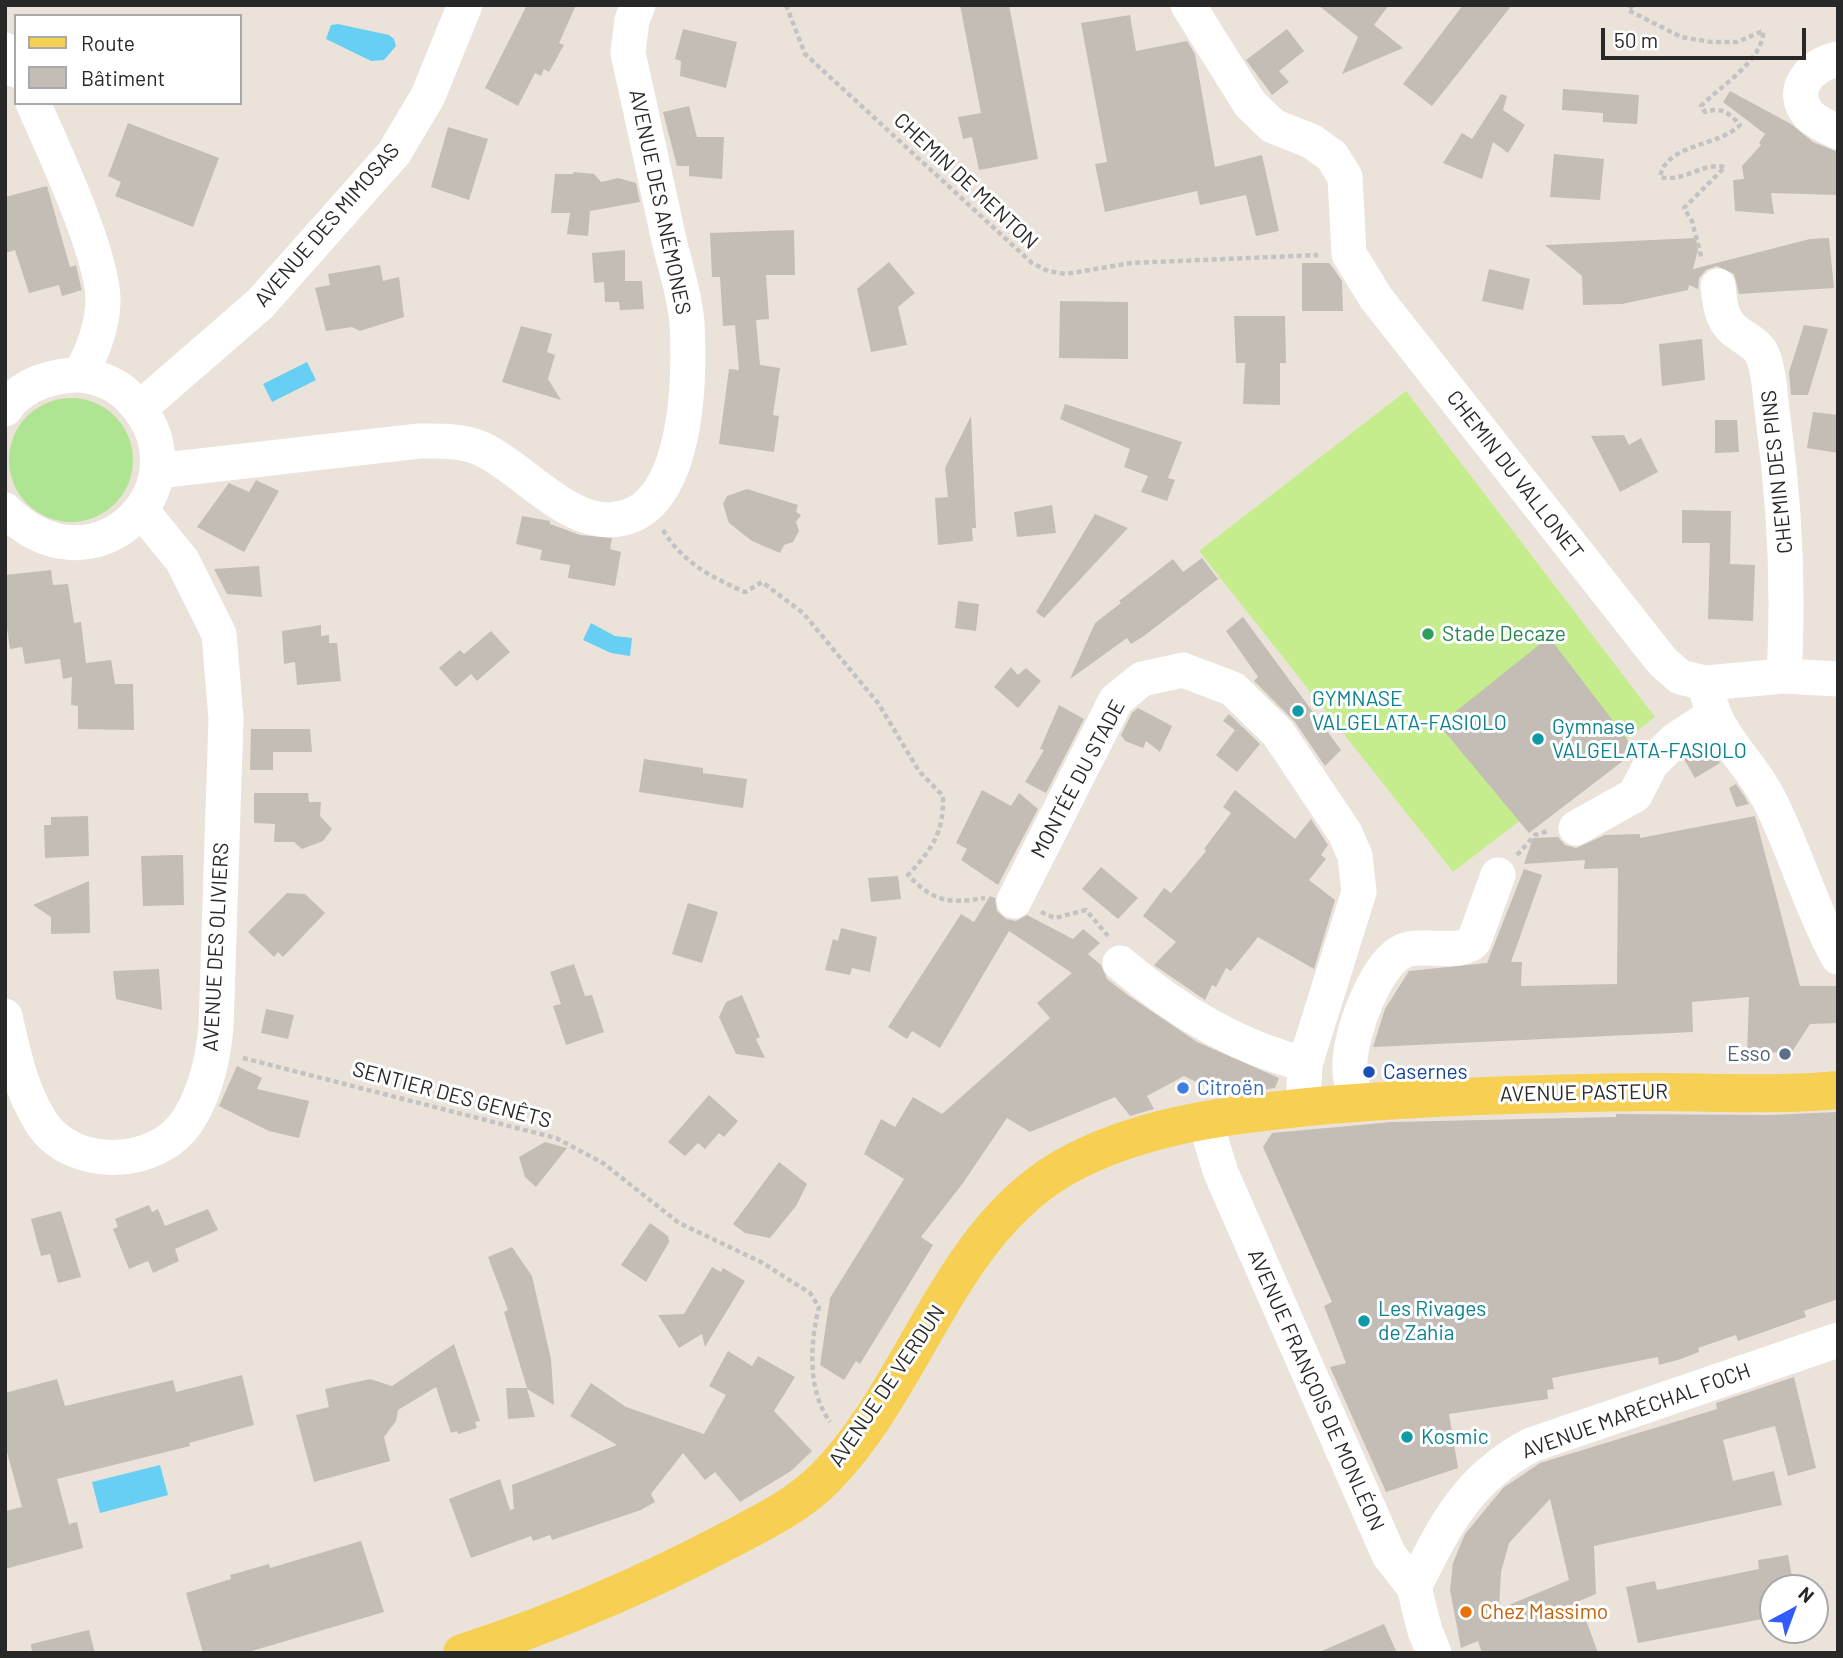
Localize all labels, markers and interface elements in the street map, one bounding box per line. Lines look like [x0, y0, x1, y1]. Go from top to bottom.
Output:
legend [14, 14, 242, 105]
scale bar [1605, 14, 1810, 58]
text: 50 m [1614, 27, 1658, 52]
text: Route [81, 30, 135, 55]
text: Bâtiment [81, 65, 165, 90]
street label: AVENUE DES ANÉMONES [624, 87, 696, 317]
street label: CHEMIN DE MENTON [889, 108, 1043, 254]
street label: AVENUE DES MIMOSAS [249, 138, 405, 312]
street label: CHEMIN DU VALLONET [1441, 386, 1589, 564]
street label: CHEMIN DES PINS [1756, 389, 1798, 555]
place label: Stade Decaze [1442, 621, 1566, 647]
marker: Stade Decaze [1420, 626, 1436, 642]
place label: GYMNASE VALGELATA-FASIOLO [1312, 686, 1507, 736]
street label: MONTÉE DU STADE [1026, 696, 1130, 862]
marker: GYMNASE VALGELATA-FASIOLO [1290, 703, 1306, 719]
place label: Gymnase VALGELATA-FASIOLO [1552, 714, 1747, 764]
marker: Gymnase VALGELATA-FASIOLO [1530, 731, 1546, 747]
street label: AVENUE DES OLIVIERS [198, 842, 234, 1052]
place label: Esso [1727, 1041, 1771, 1067]
marker: Esso [1777, 1046, 1793, 1062]
street label: SENTIER DES GENÊTS [350, 1056, 554, 1134]
place label: Casernes [1383, 1059, 1468, 1085]
marker: Casernes [1361, 1064, 1377, 1080]
place label: Citroën [1197, 1075, 1264, 1101]
street label: AVENUE PASTEUR [1500, 1079, 1668, 1107]
marker: Citroën [1175, 1080, 1191, 1096]
street label: AVENUE FRANÇOIS DE MONLÉON [1242, 1245, 1390, 1535]
place label: Les Rivages de Zahia [1378, 1296, 1486, 1346]
street label: AVENUE DE VERDUN [824, 1300, 950, 1472]
marker: Les Rivages de Zahia [1356, 1313, 1372, 1329]
street label: AVENUE MARÉCHAL FOCH [1518, 1358, 1754, 1464]
place label: Kosmic [1421, 1424, 1489, 1450]
marker: Kosmic [1399, 1429, 1415, 1445]
north arrow [1759, 1574, 1829, 1644]
text: N [1794, 1581, 1819, 1607]
place label: Chez Massimo [1480, 1599, 1608, 1625]
marker: Chez Massimo [1458, 1604, 1474, 1620]

